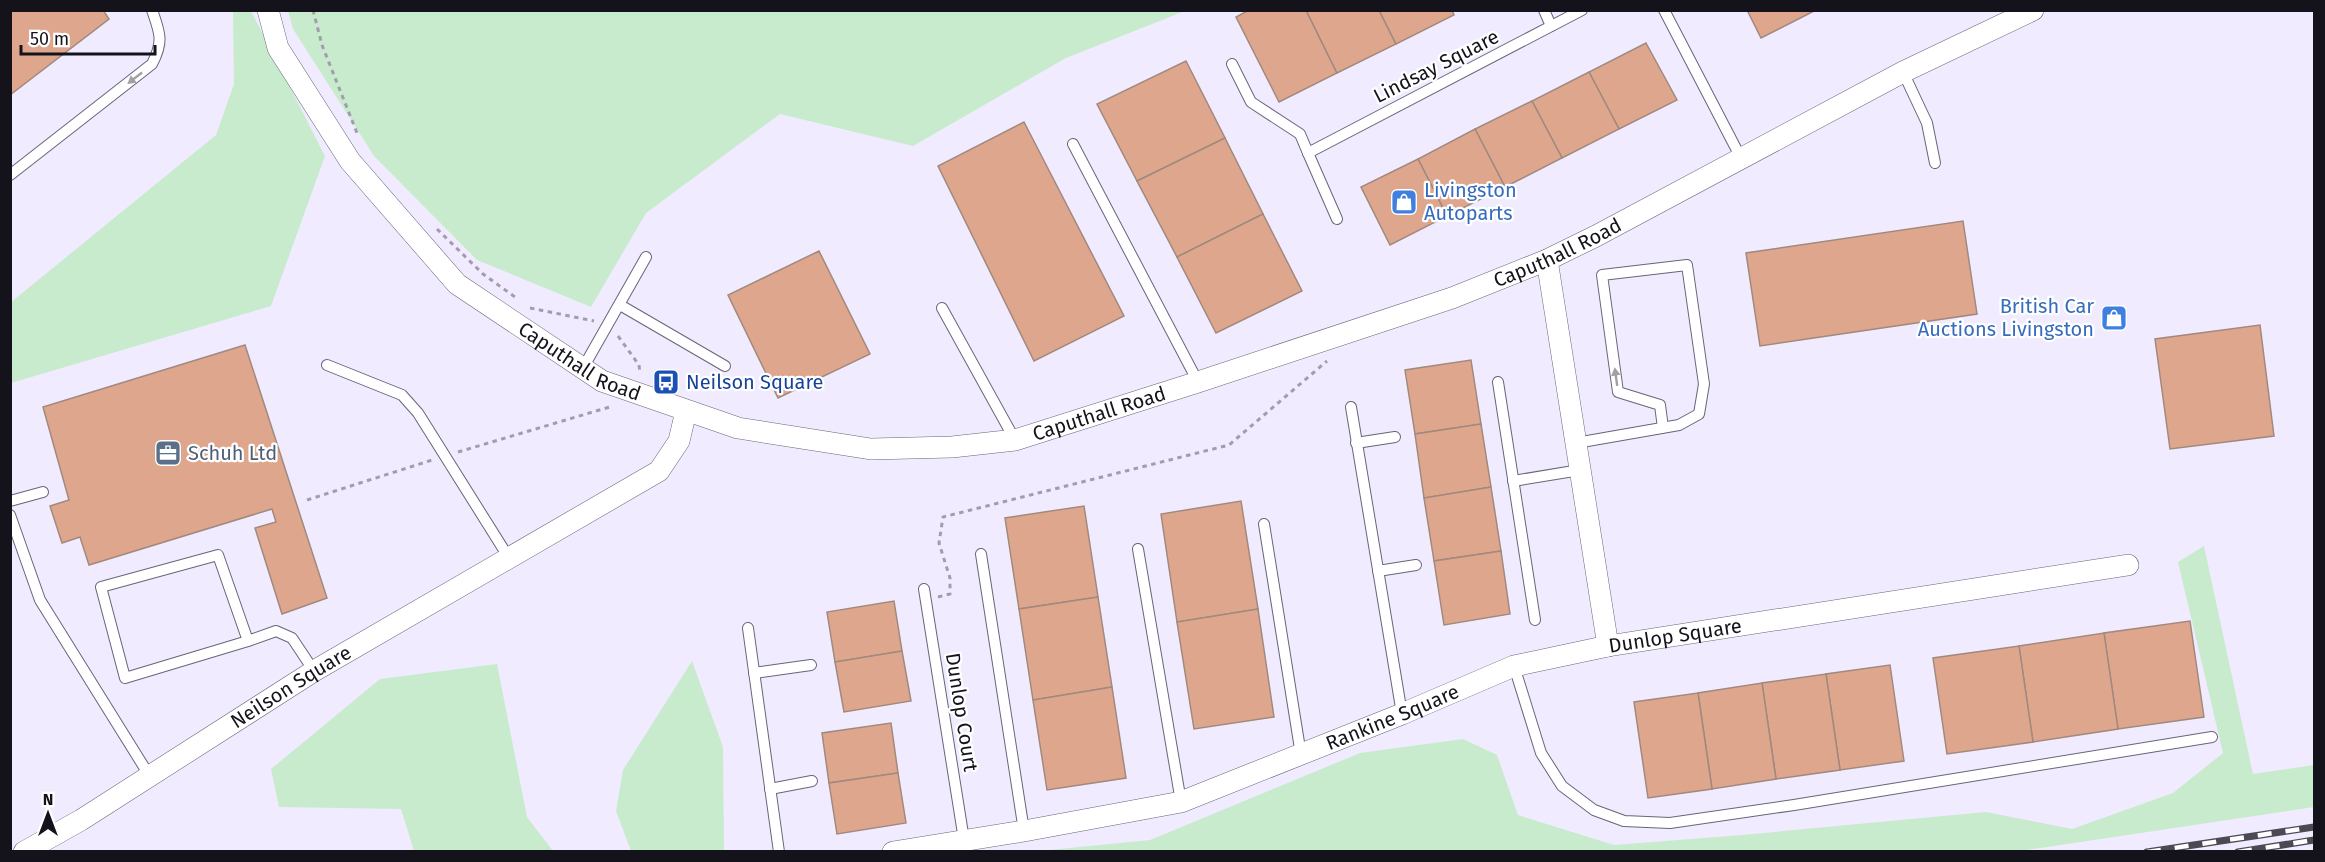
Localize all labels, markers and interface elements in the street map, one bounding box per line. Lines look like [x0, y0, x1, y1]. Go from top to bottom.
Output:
scale bar [21, 18, 154, 56]
street label: Lindsay Square [1369, 24, 1503, 108]
text: 50 m [30, 28, 69, 50]
one-way arrow [127, 72, 143, 84]
place label: Livingston Autoparts [1424, 178, 1517, 225]
shop icon: Livingston Autoparts [1389, 187, 1419, 217]
street label: Caputhall Road [1490, 213, 1626, 292]
place label: British Car Auctions Livingston [1918, 294, 2094, 341]
shop icon: British Car Auctions Livingston [2099, 303, 2129, 333]
street label: Caputhall Road [514, 317, 644, 406]
bus stop icon: Neilson Square [651, 367, 681, 397]
one-way arrow [1612, 368, 1621, 387]
place label: Neilson Square [686, 370, 824, 394]
street label: Caputhall Road [1030, 381, 1169, 446]
office icon: Schuh Ltd [153, 438, 183, 468]
place label: Schuh Ltd [188, 441, 277, 465]
street label: Dunlop Square [1607, 613, 1743, 658]
street label: Neilson Square [226, 640, 355, 733]
street label: Dunlop Court [941, 651, 983, 774]
street label: Rankine Square [1322, 679, 1463, 755]
north arrow [18, 784, 78, 844]
text: N [43, 790, 53, 809]

